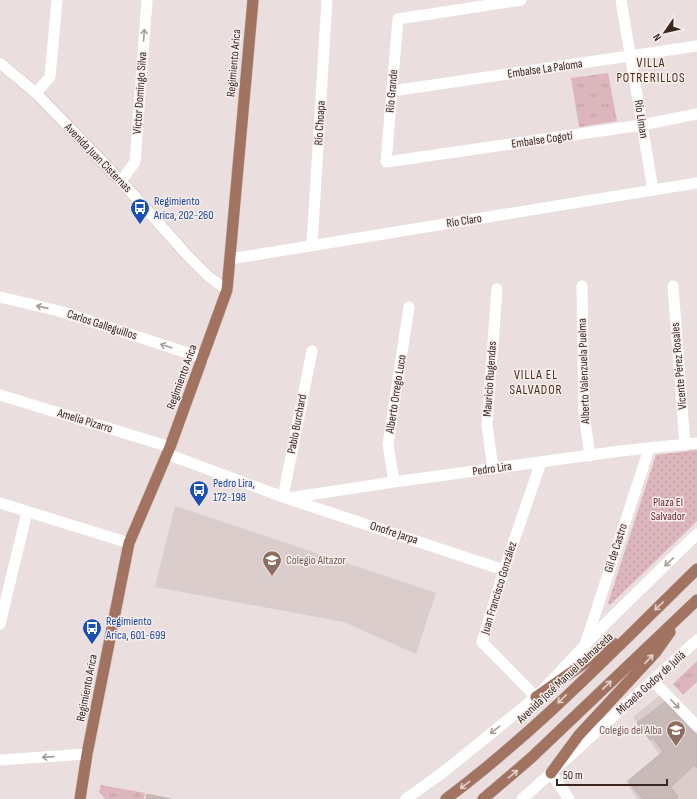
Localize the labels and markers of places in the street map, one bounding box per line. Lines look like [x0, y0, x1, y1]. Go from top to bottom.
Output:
place label: Regimiento Arica, 202-260 [153, 194, 214, 223]
bus stop icon: Regimiento Arica, 202-260 [129, 197, 151, 225]
place label: Pedro Lira, 172-198 [213, 476, 255, 505]
bus stop icon: Pedro Lira, 172-198 [188, 479, 210, 507]
school or university icon: Colegio Altazor [261, 549, 283, 577]
place label: Colegio Altazor [286, 553, 347, 568]
place label: Regimiento Arica, 601-699 [105, 614, 166, 643]
bus stop icon: Regimiento Arica, 601-699 [81, 617, 103, 645]
school or university icon: Colegio del Alba [665, 719, 687, 747]
place label: Colegio del Alba [599, 723, 662, 738]

